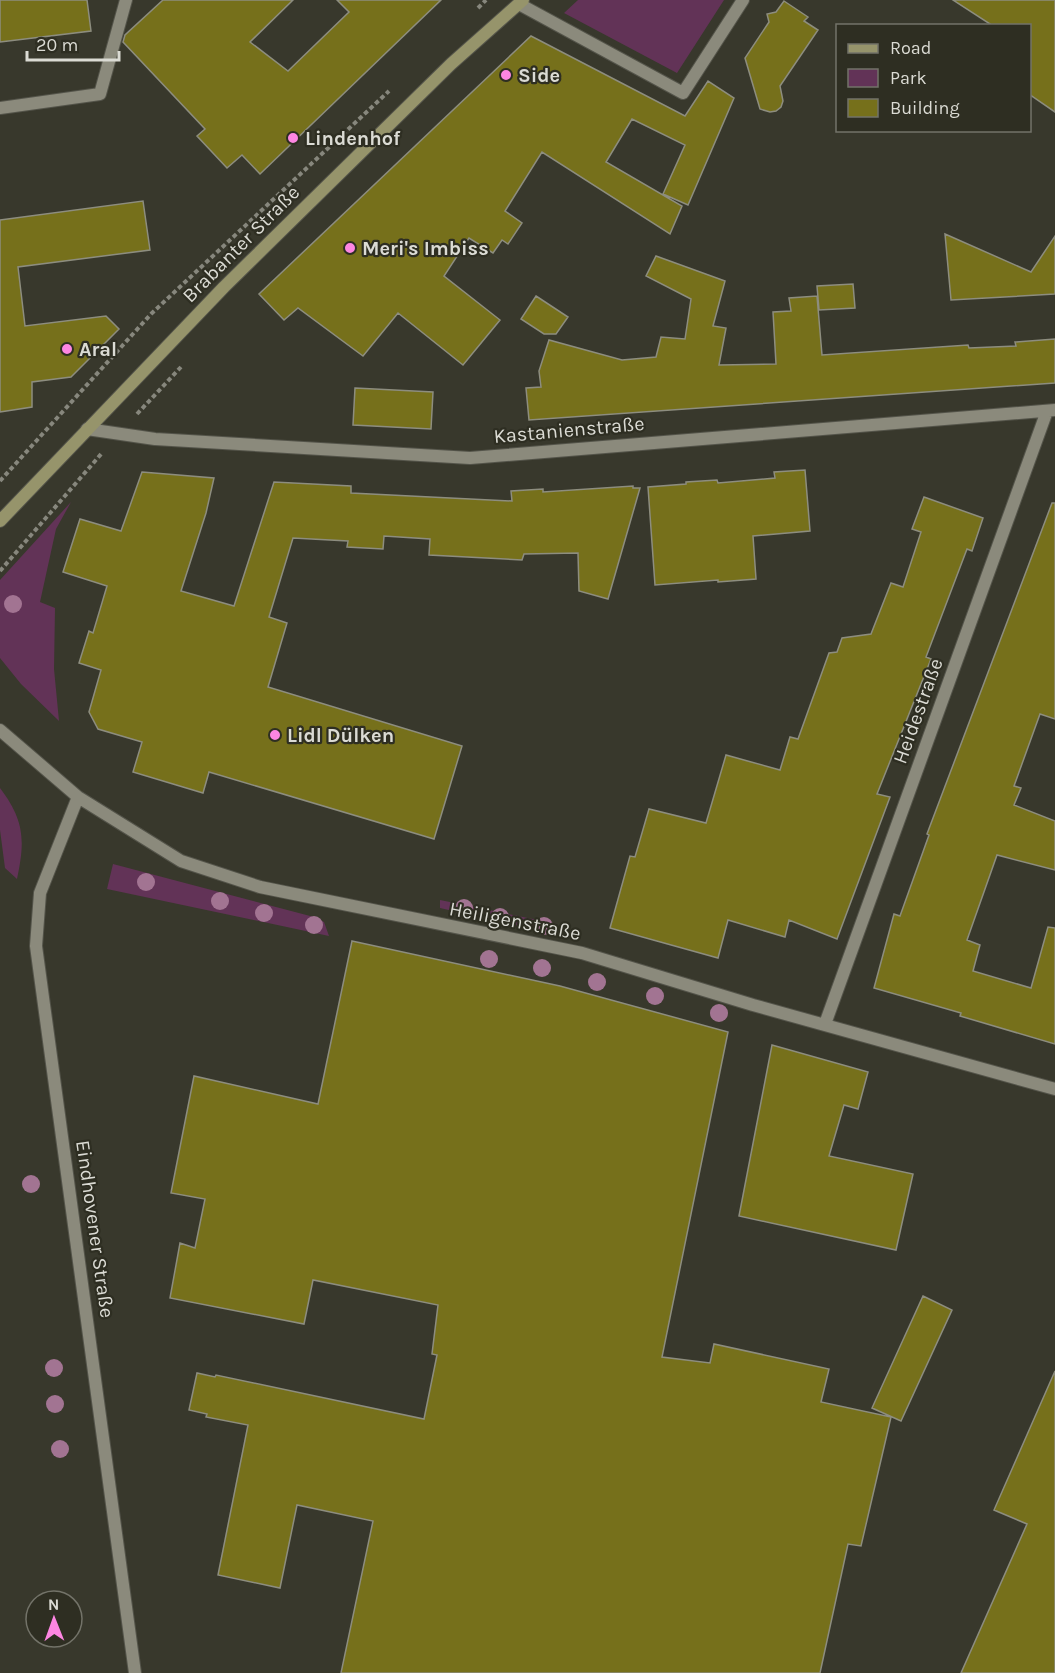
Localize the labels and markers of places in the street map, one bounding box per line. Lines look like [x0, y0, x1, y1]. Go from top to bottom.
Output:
place label: Side [518, 64, 560, 87]
marker: Side [499, 68, 513, 82]
place label: Lindenhof [305, 127, 401, 150]
marker: Lindenhof [286, 131, 300, 145]
place label: Meri's Imbiss [362, 237, 489, 260]
marker: Meri's Imbiss [343, 241, 357, 255]
place label: Aral [79, 338, 117, 361]
marker: Aral [60, 342, 74, 356]
place label: Lidl Dülken [287, 724, 394, 747]
marker: Lidl Dülken [268, 728, 282, 742]

